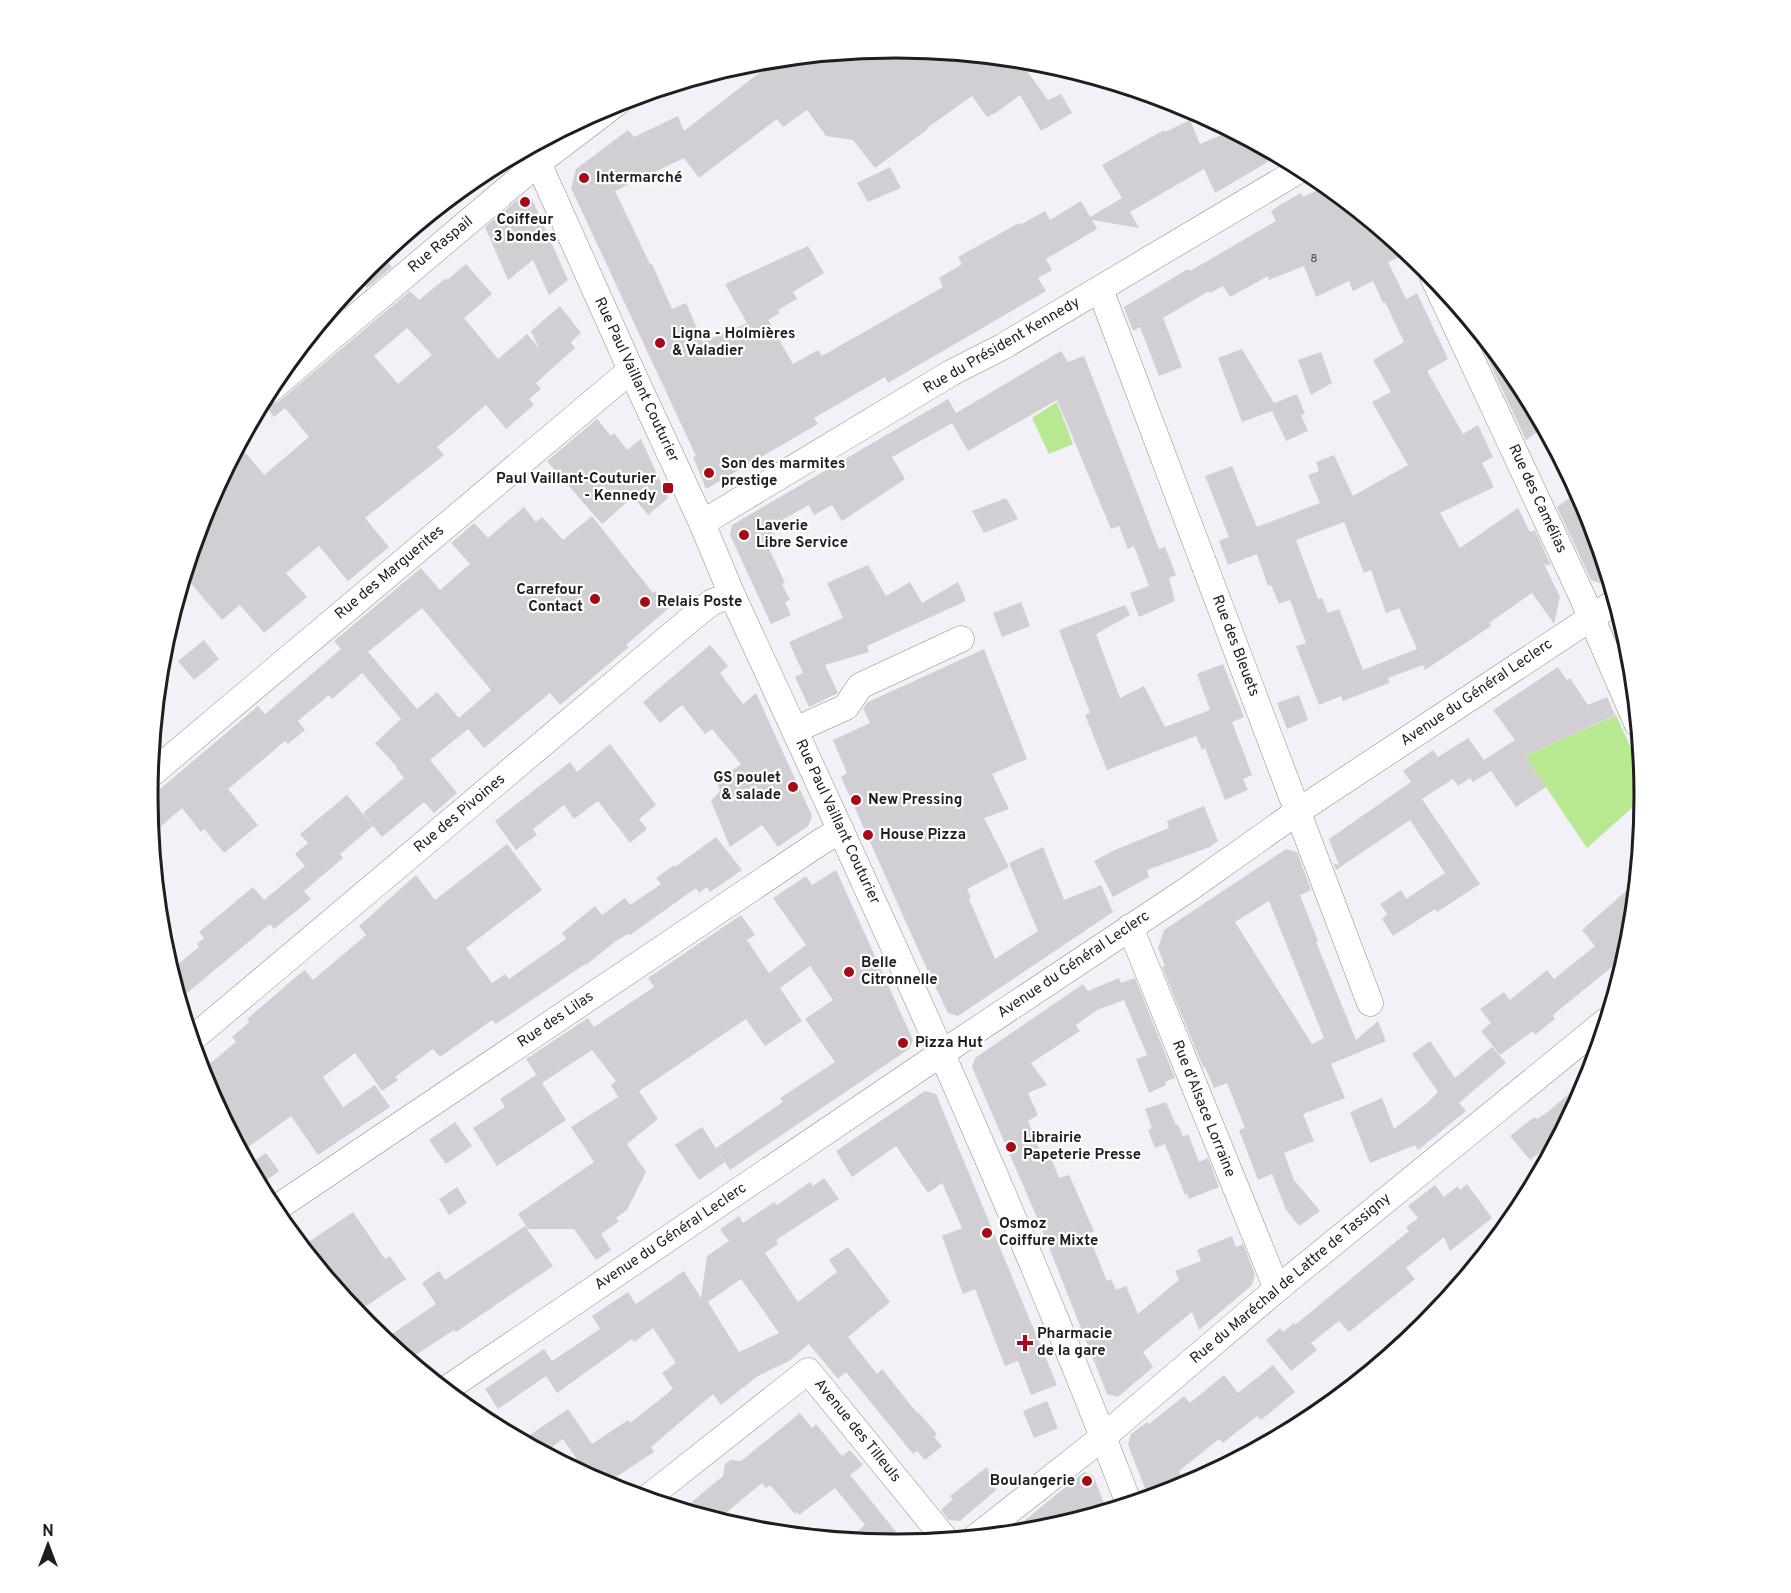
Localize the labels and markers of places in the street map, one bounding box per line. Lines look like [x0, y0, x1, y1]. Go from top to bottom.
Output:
place label: Intermarché [596, 169, 682, 188]
marker: Intermarché [577, 171, 591, 185]
marker: Coiffeur 3 bondes [518, 195, 532, 209]
place label: Coiffeur 3 bondes [493, 211, 557, 247]
place label: Ligna - Holmières & Valadier [672, 325, 795, 361]
marker: Ligna - Holmières & Valadier [653, 336, 667, 350]
place label: Son des marmites prestige [721, 455, 845, 491]
marker: Son des marmites prestige [702, 466, 716, 480]
place label: Paul Vaillant-Couturier - Kennedy [496, 470, 657, 506]
marker: Paul Vaillant-Couturier - Kennedy [661, 481, 675, 495]
place label: Laverie Libre Service [756, 517, 848, 553]
marker: Laverie Libre Service [737, 528, 751, 542]
place label: Carrefour Contact [516, 581, 584, 617]
marker: Carrefour Contact [588, 592, 602, 606]
place label: Relais Poste [657, 593, 742, 612]
marker: Relais Poste [638, 595, 652, 609]
place label: GS poulet & salade [713, 769, 781, 805]
marker: GS poulet & salade [786, 780, 800, 794]
place label: New Pressing [868, 791, 962, 810]
marker: New Pressing [849, 793, 863, 807]
place label: House Pizza [880, 826, 966, 845]
marker: House Pizza [861, 828, 875, 842]
place label: Belle Citronnelle [861, 954, 938, 990]
marker: Belle Citronnelle [842, 965, 856, 979]
place label: Pizza Hut [915, 1034, 983, 1053]
marker: Pizza Hut [896, 1036, 910, 1050]
place label: Librairie Papeterie Presse [1023, 1129, 1141, 1165]
marker: Librairie Papeterie Presse [1004, 1140, 1018, 1154]
place label: Osmoz Coiffure Mixte [999, 1215, 1098, 1251]
marker: Osmoz Coiffure Mixte [980, 1226, 994, 1240]
place label: Pharmacie de la gare [1037, 1325, 1112, 1361]
marker: Pharmacie de la gare [1018, 1336, 1032, 1350]
place label: Boulangerie [990, 1472, 1075, 1491]
marker: Boulangerie [1080, 1474, 1094, 1488]

